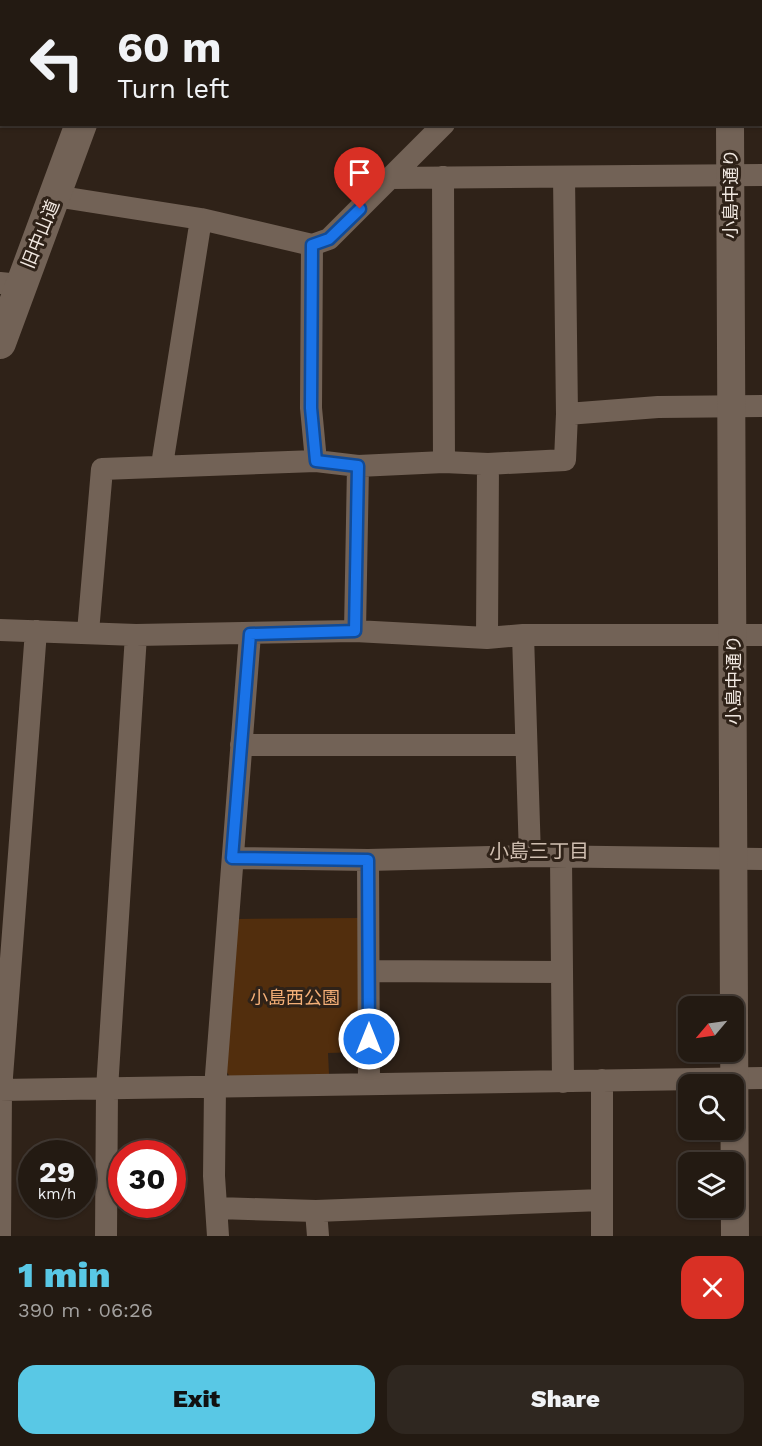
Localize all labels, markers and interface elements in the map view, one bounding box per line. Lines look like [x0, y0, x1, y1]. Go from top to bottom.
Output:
text: 60 m [117, 23, 221, 72]
icon: left [18, 24, 96, 102]
text: Turn left [117, 73, 229, 105]
pin [334, 147, 385, 209]
street label: 小島中通り [720, 149, 741, 239]
icon: arrive [343, 156, 376, 189]
street label: 旧中山道 [17, 197, 63, 271]
street label: 小島中通り [723, 635, 744, 725]
district label: 小島三丁目 [489, 839, 589, 863]
park label: 小島西公園 [250, 987, 340, 1008]
north arrow [678, 996, 744, 1062]
map controls [678, 996, 744, 1218]
position arrow [337, 1007, 401, 1071]
button: search [678, 1074, 744, 1140]
speed limit sign: 30 [108, 1140, 186, 1218]
button: layers [678, 1152, 744, 1218]
text: 29 [39, 1154, 75, 1189]
text: km/h [38, 1185, 76, 1203]
text: 1 min [18, 1254, 111, 1296]
button: close [681, 1256, 744, 1319]
text: 390 m · 06:26 [18, 1298, 153, 1322]
button: Exit [18, 1365, 375, 1434]
button: Share [387, 1365, 744, 1434]

